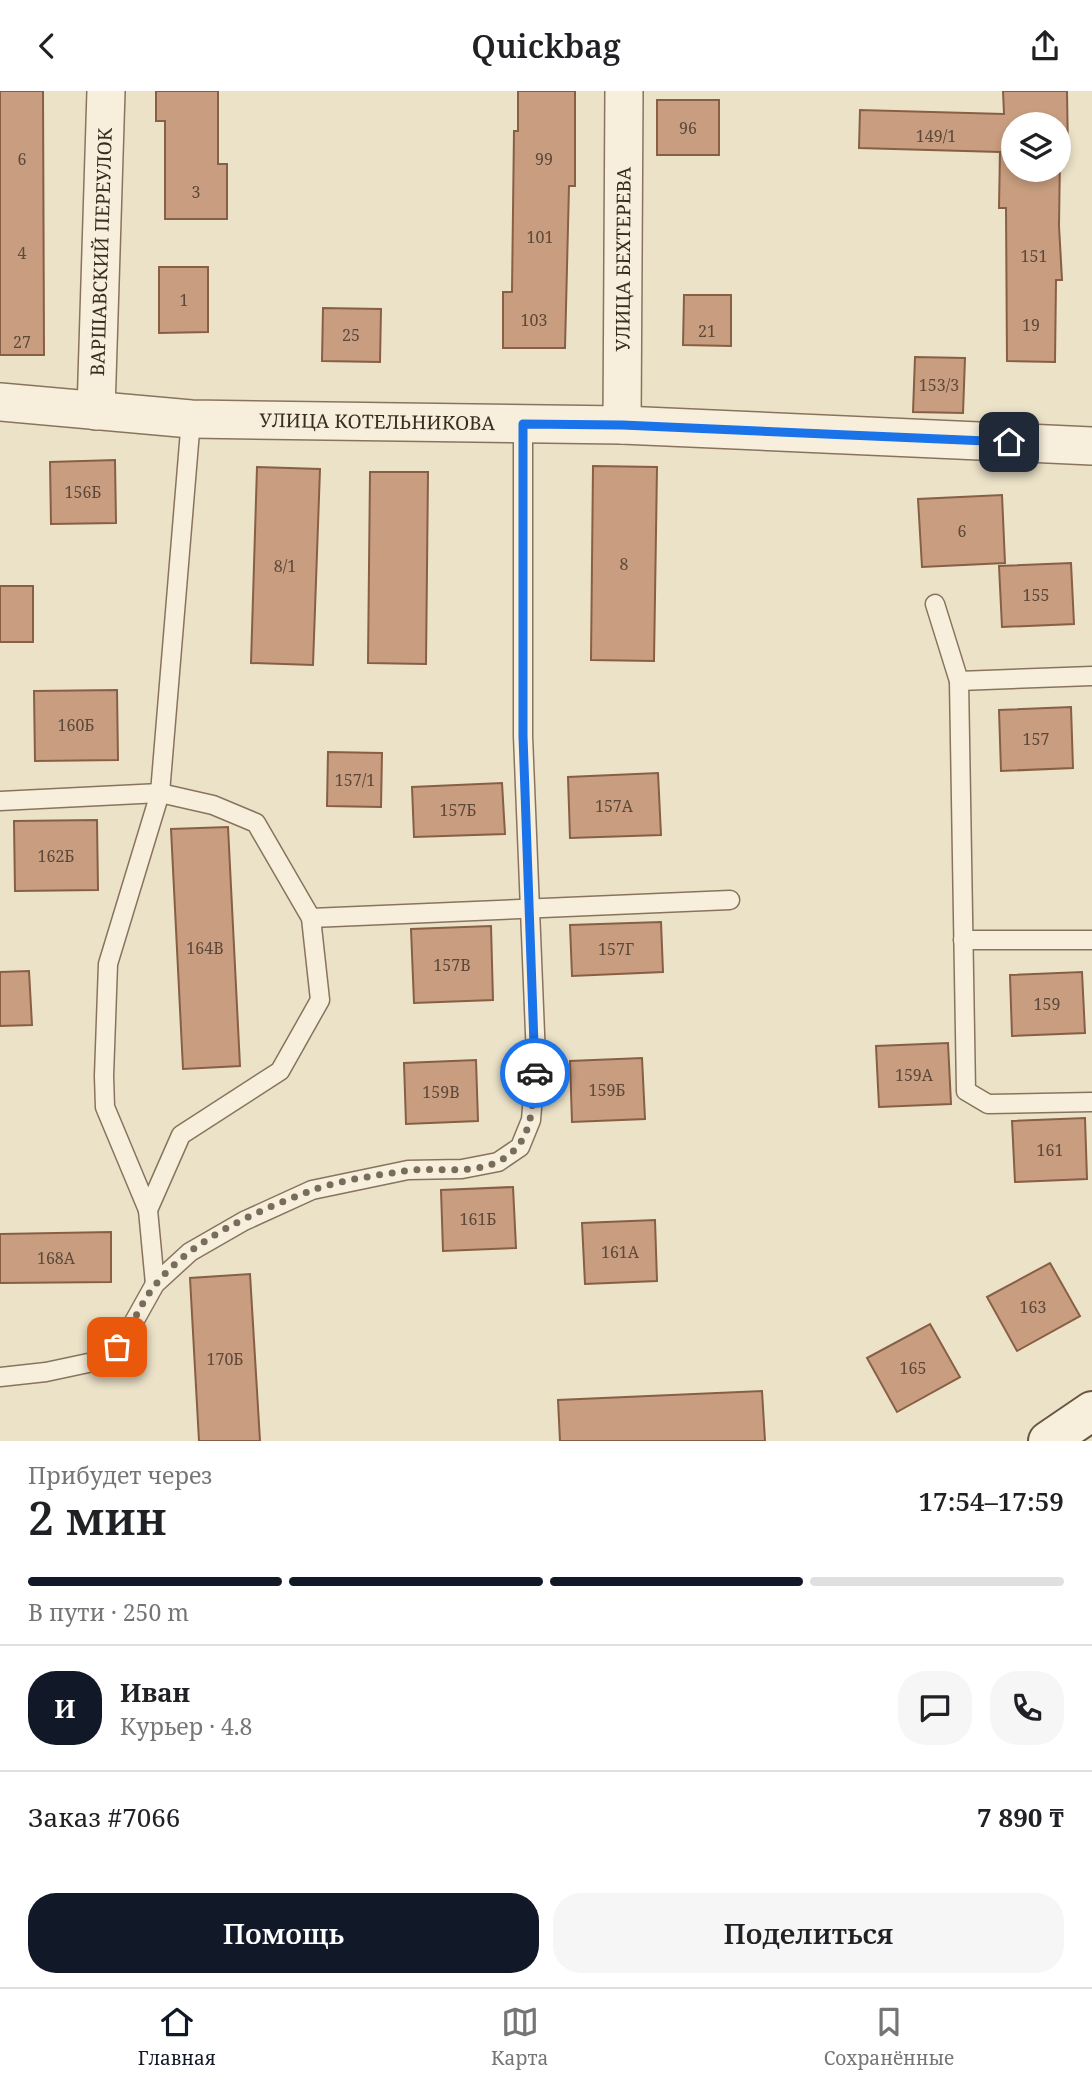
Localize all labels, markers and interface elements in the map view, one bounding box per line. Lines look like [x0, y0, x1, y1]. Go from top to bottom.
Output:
text: Quickbag [471, 24, 621, 67]
icon: back [28, 27, 66, 65]
icon: share [1026, 27, 1064, 65]
map controls [1001, 112, 1071, 182]
button: layers [1001, 112, 1071, 182]
house number: 96 [679, 117, 697, 139]
house number: 149/1 [916, 125, 956, 147]
street label: ВАРШАВСКИЙ ПЕРЕУЛОК [84, 127, 118, 377]
house number: 6 [18, 148, 27, 170]
house number: 99 [535, 148, 553, 170]
street label: УЛИЦА БЕХТЕРЕВА [609, 166, 637, 351]
house number: 3 [192, 181, 201, 203]
house number: 101 [527, 226, 553, 248]
house number: 4 [18, 242, 27, 264]
house number: 151 [1021, 245, 1047, 267]
house number: 1 [180, 289, 188, 311]
house number: 103 [521, 309, 547, 331]
house number: 19 [1022, 314, 1040, 336]
house number: 21 [698, 320, 716, 342]
house number: 25 [342, 324, 360, 346]
house number: 27 [13, 331, 31, 353]
house number: 153/3 [919, 374, 959, 396]
street label: УЛИЦА КОТЕЛЬНИКОВА [259, 407, 496, 436]
pin [979, 412, 1039, 472]
icon: home [990, 423, 1028, 461]
house number: 156Б [65, 481, 101, 503]
house number: 6 [958, 520, 967, 542]
house number: 8 [620, 553, 629, 575]
house number: 8/1 [274, 555, 296, 577]
house number: 155 [1023, 584, 1049, 606]
house number: 160Б [58, 714, 94, 736]
house number: 157 [1023, 728, 1049, 750]
house number: 157/1 [335, 769, 375, 791]
house number: 157А [595, 795, 634, 817]
house number: 157Б [440, 799, 476, 821]
house number: 162Б [38, 845, 74, 867]
house number: 164В [186, 937, 224, 959]
house number: 157Г [598, 938, 634, 960]
house number: 157В [433, 954, 471, 976]
house number: 159 [1034, 993, 1060, 1015]
courier [500, 1038, 570, 1108]
icon: car [516, 1054, 554, 1092]
house number: 159А [895, 1064, 934, 1086]
house number: 159Б [589, 1079, 625, 1101]
house number: 159В [422, 1081, 460, 1103]
house number: 161 [1037, 1139, 1063, 1161]
house number: 161Б [460, 1208, 496, 1230]
house number: 161А [601, 1241, 640, 1263]
house number: 168А [37, 1247, 76, 1269]
house number: 163 [1020, 1296, 1046, 1318]
pin [87, 1317, 147, 1377]
icon: bag [98, 1328, 136, 1366]
house number: 170Б [207, 1348, 243, 1370]
house number: 165 [900, 1357, 926, 1379]
text: Прибудет через [28, 1459, 212, 1491]
text: 17:54–17:59 [918, 1483, 1064, 1519]
text: 2 мин [28, 1486, 167, 1548]
text: В пути · 250 m [28, 1596, 189, 1628]
button: chat [898, 1671, 972, 1745]
button: phone [990, 1671, 1064, 1745]
text: Иван [120, 1674, 190, 1710]
text: И [54, 1690, 76, 1726]
text: Курьер · 4.8 [120, 1710, 252, 1742]
text: Заказ #7066 [28, 1799, 180, 1835]
text: 7 890 ₸ [977, 1799, 1064, 1835]
button: Помощь [28, 1893, 539, 1973]
button: Поделиться [553, 1893, 1064, 1973]
tab: Главная [138, 2003, 216, 2071]
tab: Карта [491, 2003, 548, 2071]
tab: Сохранённые [824, 2003, 954, 2071]

